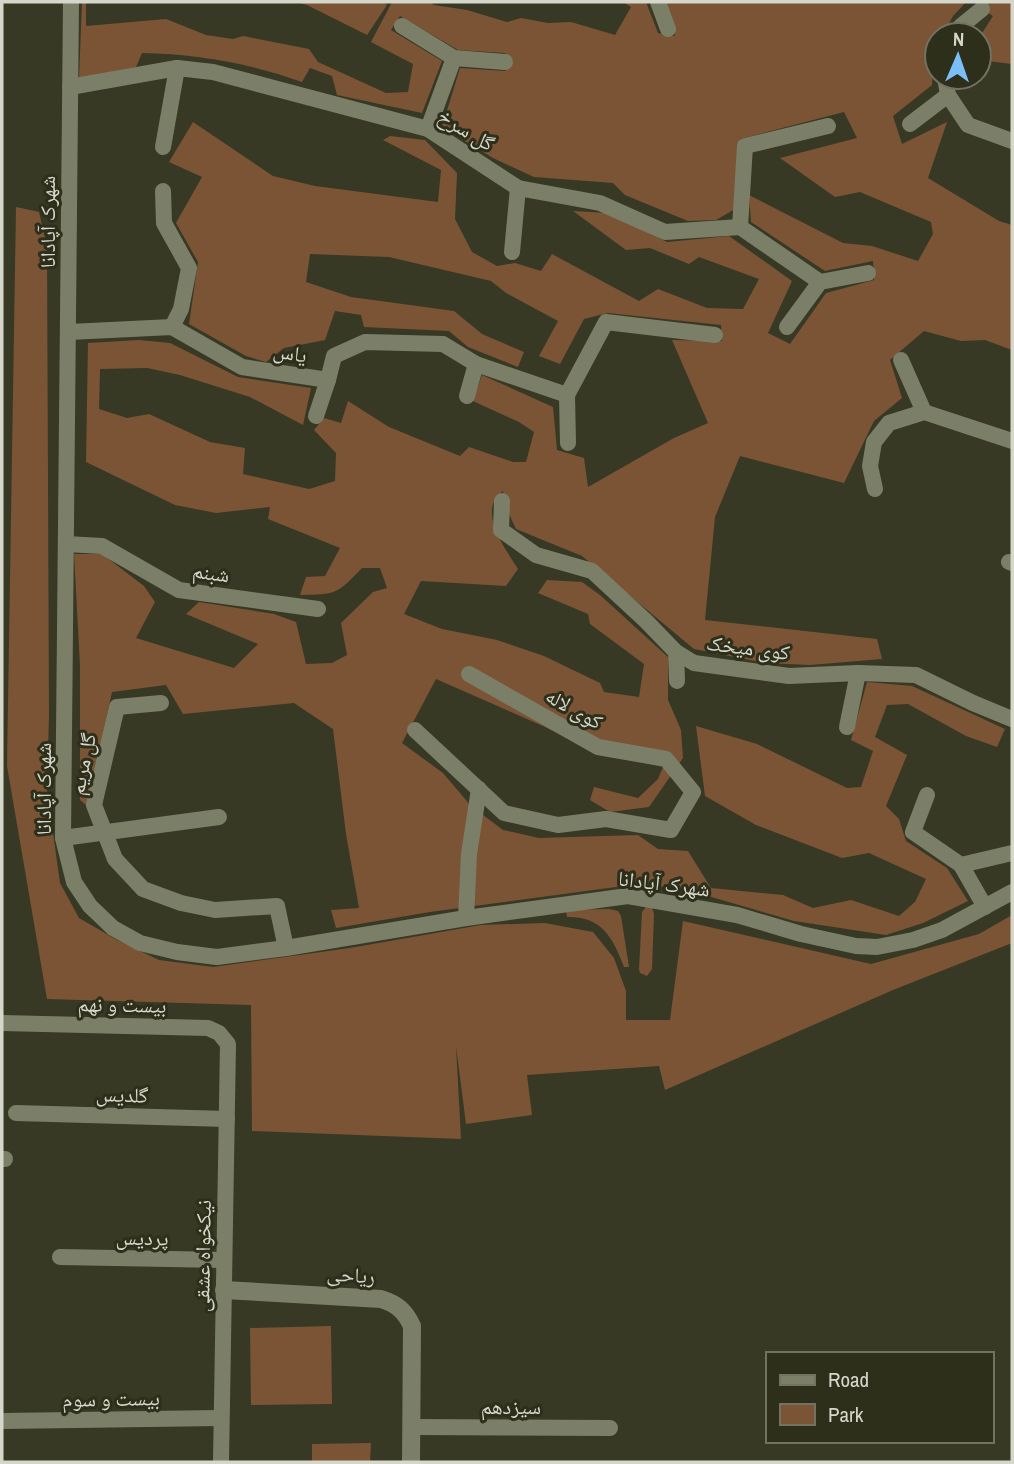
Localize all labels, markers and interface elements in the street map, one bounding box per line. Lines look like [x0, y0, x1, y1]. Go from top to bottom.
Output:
north arrow [923, 21, 993, 91]
text: N [953, 26, 965, 52]
street label: گل سرخ [432, 101, 500, 158]
street label: شهرک آپادانا [33, 176, 62, 268]
street label: یاس [271, 336, 309, 369]
street label: شبنم [191, 556, 231, 589]
street label: کوی میخک [705, 628, 792, 667]
street label: کوی لاله [540, 681, 608, 736]
street label: گل مریم [62, 730, 103, 797]
street label: شهرک آپادانا [29, 743, 58, 835]
street label: شهرک آپادانا [616, 863, 712, 904]
street label: بیست و نهم [77, 989, 167, 1020]
street label: گلدیس [95, 1079, 149, 1110]
street label: نیکخواه عشقی [187, 1200, 218, 1312]
street label: پردیس [115, 1223, 169, 1252]
street label: ریاحی [326, 1258, 376, 1291]
legend [766, 1352, 993, 1443]
text: Road [828, 1365, 869, 1394]
street label: بیست و سوم [62, 1383, 160, 1414]
street label: سیزدهم [481, 1392, 541, 1421]
text: Park [828, 1400, 864, 1429]

